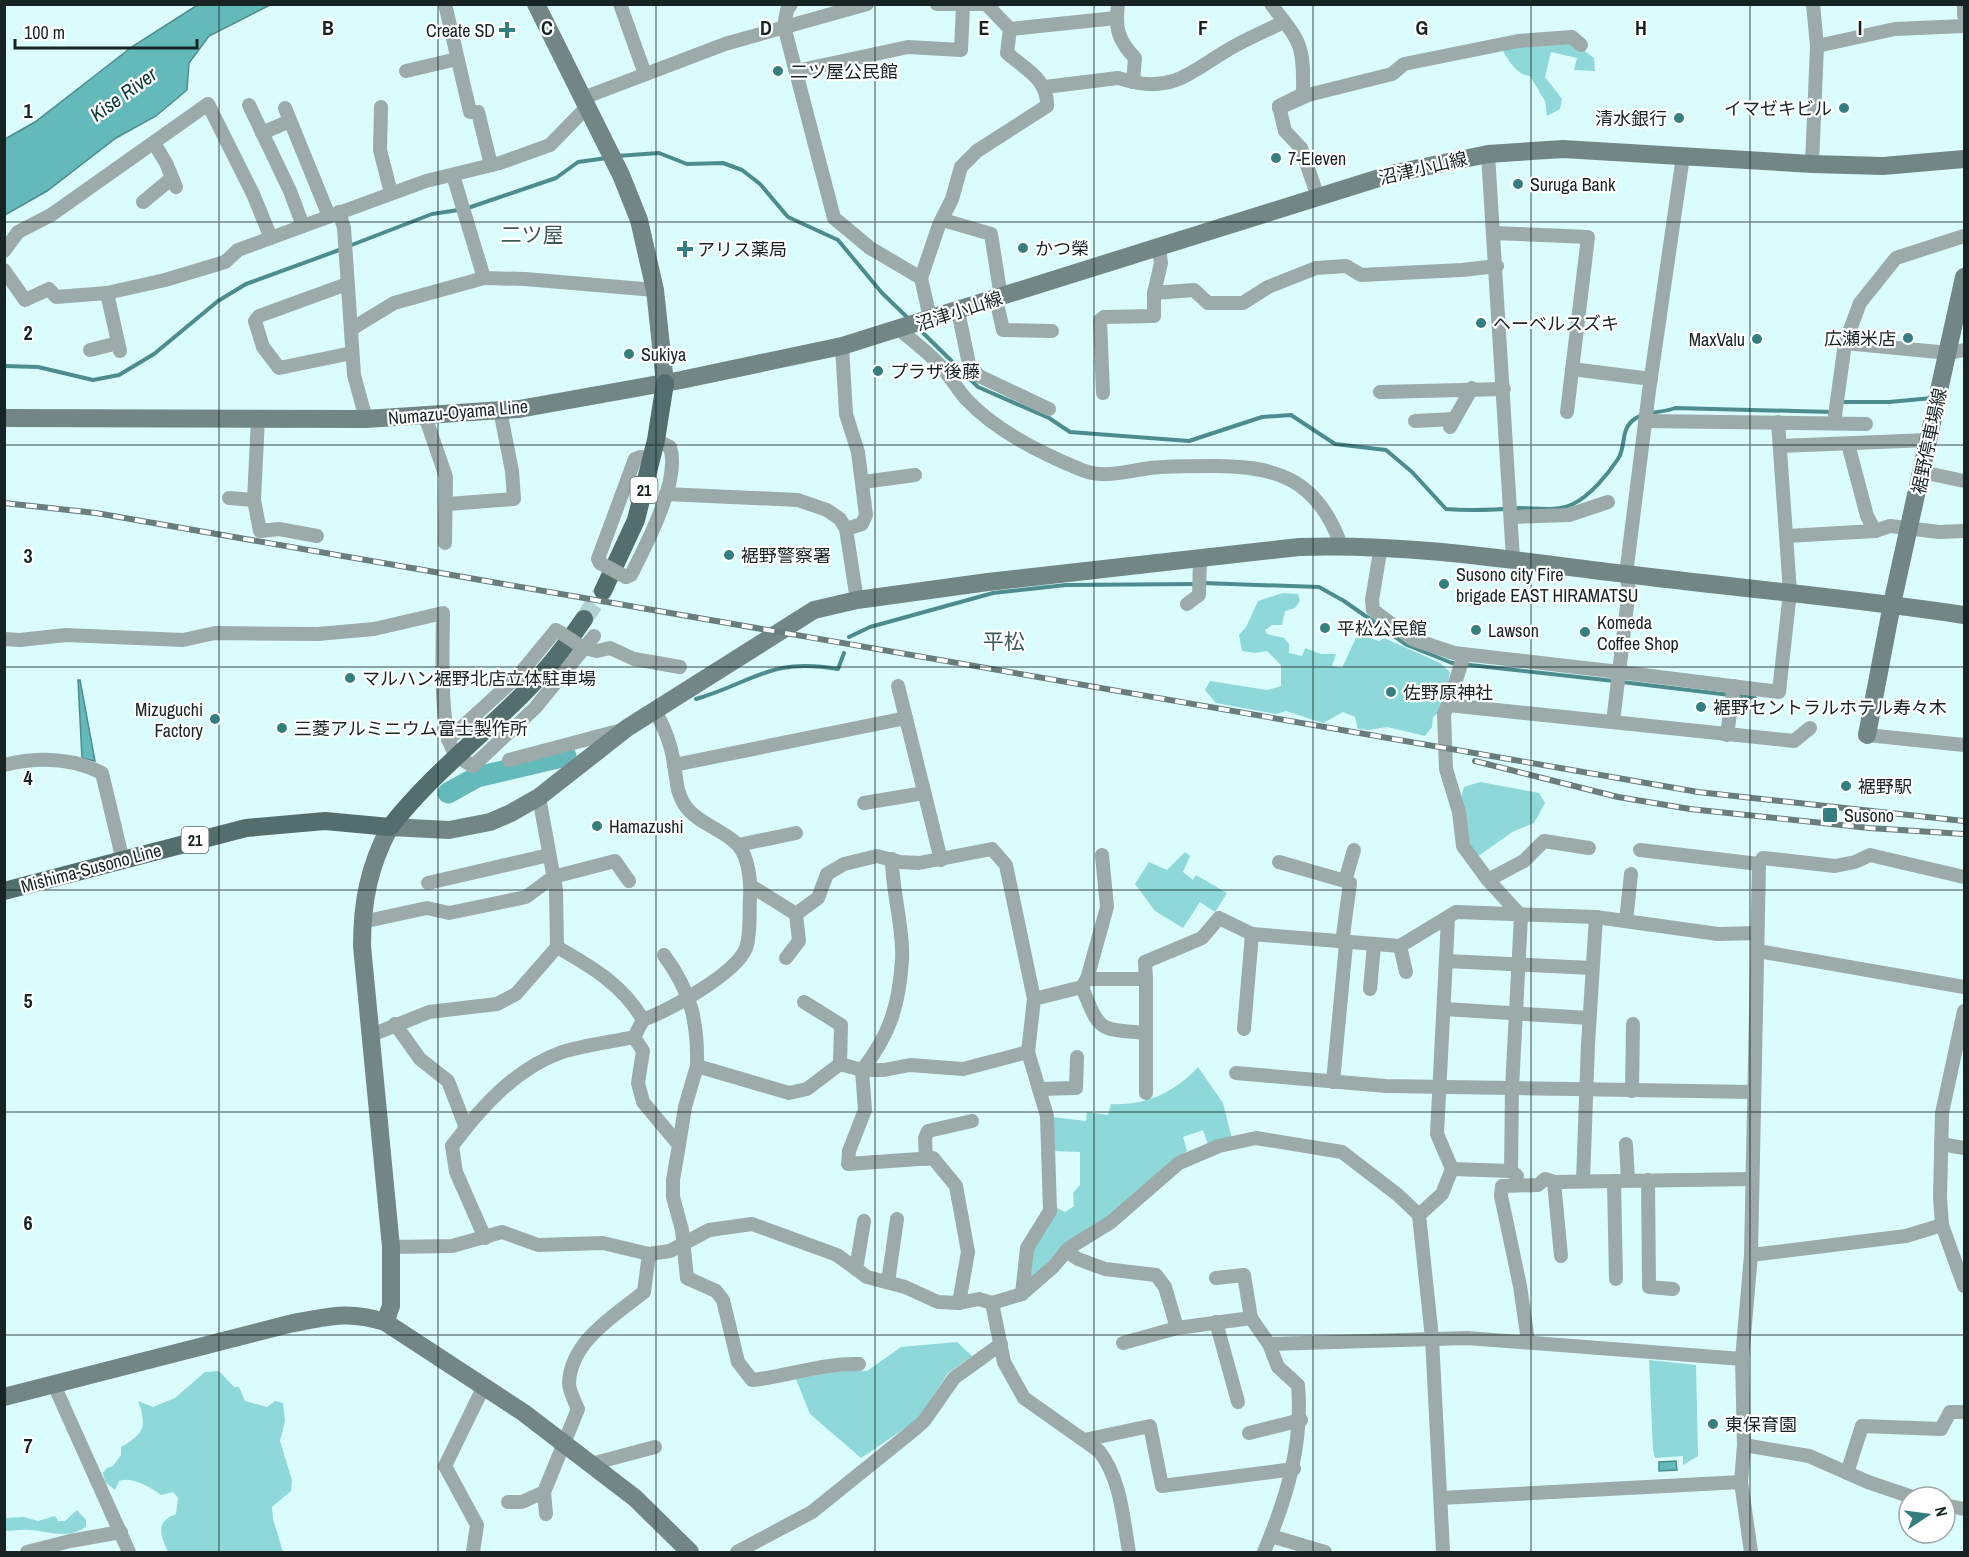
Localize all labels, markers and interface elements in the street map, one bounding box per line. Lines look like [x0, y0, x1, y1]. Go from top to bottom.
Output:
scale bar [15, 12, 196, 50]
text: B [322, 14, 334, 41]
text: C [541, 14, 553, 41]
text: D [760, 14, 772, 41]
text: E [979, 14, 990, 41]
text: F [1198, 14, 1208, 41]
text: G [1416, 14, 1428, 41]
text: H [1635, 14, 1647, 41]
text: I [1858, 14, 1862, 41]
place label: Create SD [426, 18, 495, 43]
text: 100 m [24, 20, 65, 45]
marker: Create SD [500, 23, 514, 37]
place label: 二ツ屋公民館 [790, 59, 898, 84]
water label: Kise River [84, 60, 162, 127]
marker: 二ツ屋公民館 [771, 64, 785, 78]
place label: イマゼキビル [1724, 96, 1832, 121]
text: 1 [23, 97, 33, 124]
marker: イマゼキビル [1837, 101, 1851, 115]
place label: 清水銀行 [1595, 106, 1667, 131]
marker: 清水銀行 [1672, 111, 1686, 125]
place label: 7-Eleven [1288, 146, 1346, 171]
street label: 沼津小山線 [1376, 146, 1470, 190]
marker: 7-Eleven [1269, 151, 1283, 165]
place label: Suruga Bank [1530, 172, 1616, 197]
marker: Suruga Bank [1511, 177, 1525, 191]
district label: 二ツ屋 [501, 220, 564, 249]
place label: かつ榮 [1035, 236, 1089, 261]
place label: アリス薬局 [697, 237, 787, 262]
marker: かつ榮 [1016, 241, 1030, 255]
marker: アリス薬局 [678, 242, 692, 256]
street label: 沼津小山線 [912, 285, 1006, 337]
place label: ヘーベルスズキ [1493, 311, 1619, 336]
marker: ヘーベルスズキ [1474, 316, 1488, 330]
text: 2 [23, 319, 33, 346]
place label: 広瀬米店 [1824, 326, 1896, 351]
place label: MaxValu [1689, 327, 1745, 352]
marker: 広瀬米店 [1901, 331, 1915, 345]
marker: MaxValu [1750, 332, 1764, 346]
place label: Sukiya [641, 342, 686, 367]
marker: Sukiya [622, 347, 636, 361]
place label: プラザ後藤 [890, 359, 980, 384]
marker: プラザ後藤 [871, 364, 885, 378]
street label: 裾野停車場線 [1906, 386, 1952, 496]
street label: Numazu-Oyama Line [387, 393, 529, 431]
road number: 21 [630, 477, 658, 503]
text: 3 [23, 542, 33, 569]
place label: 裾野警察署 [741, 543, 831, 568]
marker: 裾野警察署 [722, 548, 736, 562]
place label: Susono city Fire brigade EAST HIRAMATSU [1456, 562, 1638, 608]
marker: Susono city Fire brigade EAST HIRAMATSU [1437, 577, 1451, 591]
place label: Komeda Coffee Shop [1597, 610, 1679, 656]
place label: 平松公民館 [1337, 616, 1427, 641]
place label: Lawson [1488, 618, 1539, 643]
marker: 平松公民館 [1318, 621, 1332, 635]
marker: Lawson [1469, 623, 1483, 637]
marker: Komeda Coffee Shop [1578, 625, 1592, 639]
district label: 平松 [983, 627, 1025, 656]
place label: マルハン裾野北店立体駐車場 [362, 666, 596, 691]
marker: マルハン裾野北店立体駐車場 [343, 671, 357, 685]
place label: 佐野原神社 [1403, 680, 1493, 705]
marker: 佐野原神社 [1384, 685, 1398, 699]
place label: 裾野セントラルホテル寿々木 [1713, 695, 1947, 720]
place label: Mizuguchi Factory [135, 697, 204, 743]
marker: 裾野セントラルホテル寿々木 [1694, 700, 1708, 714]
marker: Mizuguchi Factory [208, 712, 222, 726]
place label: 三菱アルミニウム富士製作所 [294, 716, 528, 741]
marker: 三菱アルミニウム富士製作所 [275, 721, 289, 735]
text: 4 [23, 764, 33, 791]
place label: 裾野駅 [1858, 774, 1912, 799]
marker: 裾野駅 [1839, 779, 1853, 793]
place label: Susono [1844, 803, 1894, 828]
marker: Susono [1821, 806, 1839, 824]
place label: Hamazushi [609, 814, 684, 839]
marker: Hamazushi [590, 819, 604, 833]
road number: 21 [182, 827, 208, 853]
street label: Mishima-Susono Line [18, 837, 164, 899]
text: 5 [23, 987, 33, 1014]
text: 6 [23, 1209, 33, 1236]
place label: 東保育園 [1725, 1412, 1797, 1437]
marker: 東保育園 [1706, 1417, 1720, 1431]
text: 7 [23, 1432, 33, 1459]
north arrow [1897, 1485, 1957, 1545]
text: N [1930, 1505, 1953, 1519]

